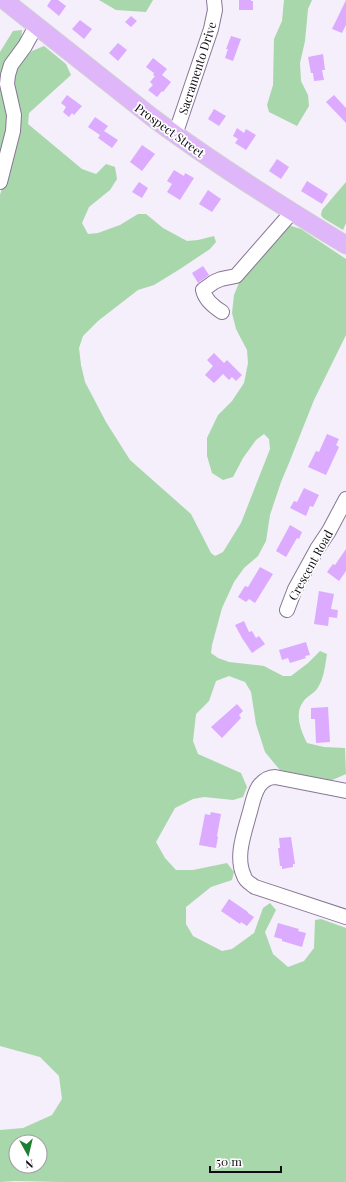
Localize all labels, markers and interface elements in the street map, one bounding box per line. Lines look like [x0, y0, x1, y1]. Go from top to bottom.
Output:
street label: Sacramento Drive [174, 20, 220, 116]
street label: Prospect Street [132, 99, 209, 161]
street label: Crescent Road [284, 527, 336, 603]
north arrow [8, 1134, 48, 1174]
scale bar [210, 1148, 281, 1174]
text: 50 m [216, 1153, 242, 1169]
text: N [24, 1156, 34, 1172]

